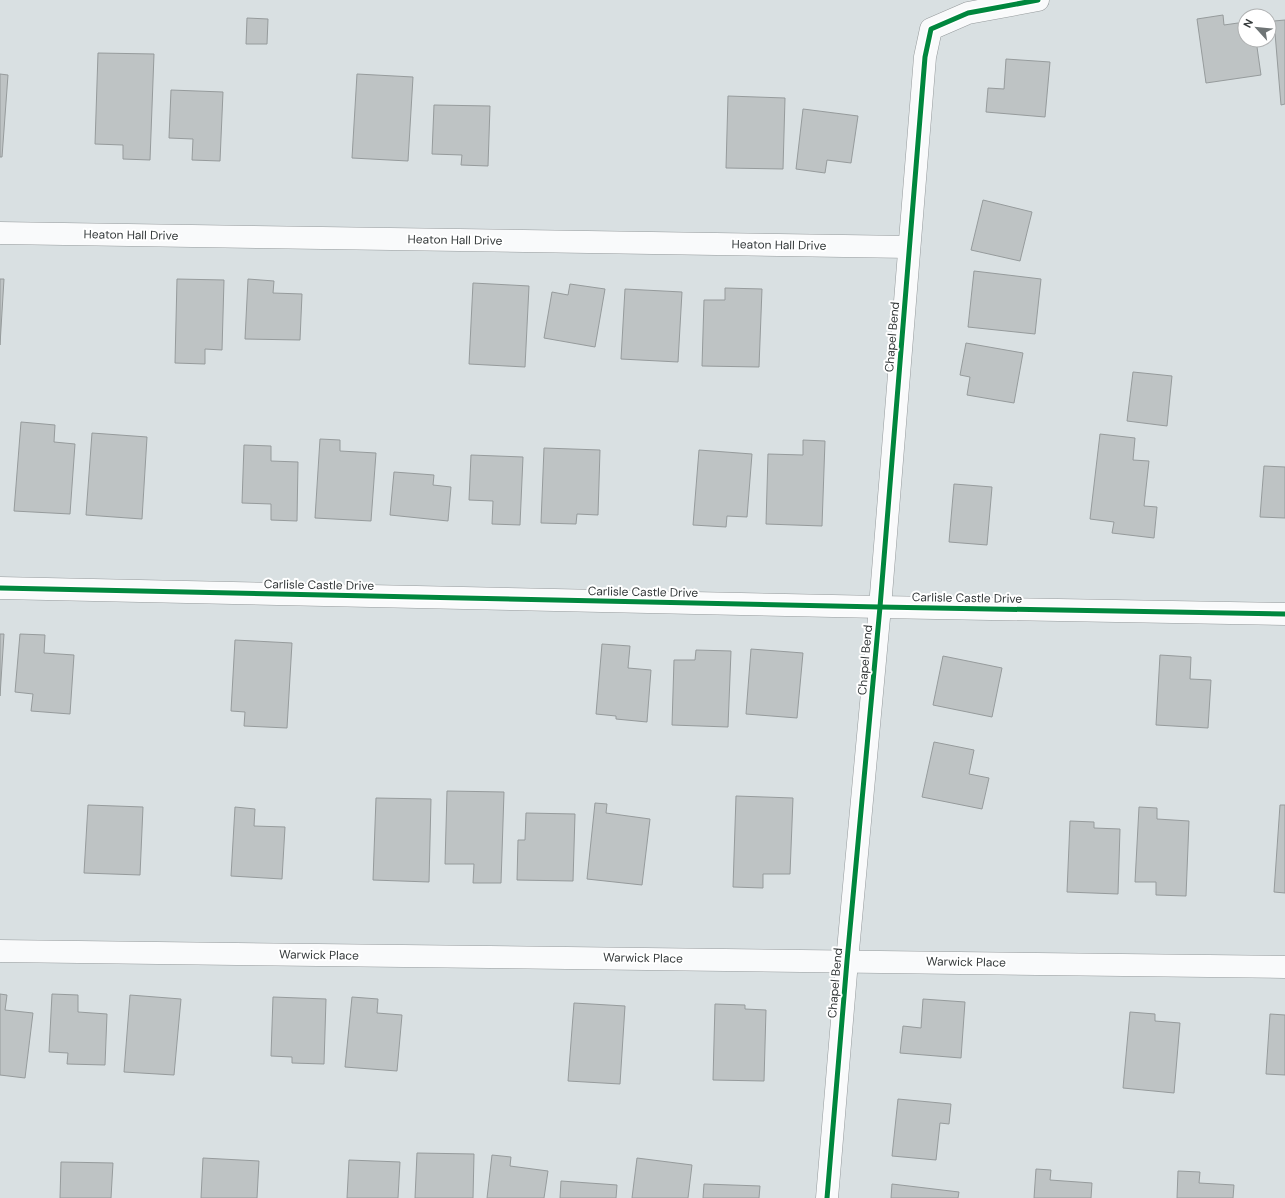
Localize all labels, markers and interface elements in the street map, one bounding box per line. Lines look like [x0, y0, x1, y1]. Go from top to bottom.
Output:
north arrow [1237, 8, 1277, 48]
text: N [1240, 17, 1256, 30]
street label: Heaton Hall Drive [83, 226, 179, 244]
street label: Heaton Hall Drive [407, 231, 503, 249]
street label: Heaton Hall Drive [731, 236, 827, 254]
street label: Chapel Bend [881, 301, 903, 373]
street label: Carlisle Castle Drive [264, 576, 375, 594]
street label: Carlisle Castle Drive [588, 583, 699, 601]
street label: Carlisle Castle Drive [912, 589, 1023, 607]
street label: Chapel Bend [854, 624, 876, 696]
street label: Warwick Place [279, 946, 359, 964]
street label: Chapel Bend [824, 947, 846, 1019]
street label: Warwick Place [603, 949, 683, 967]
street label: Warwick Place [926, 953, 1006, 971]

